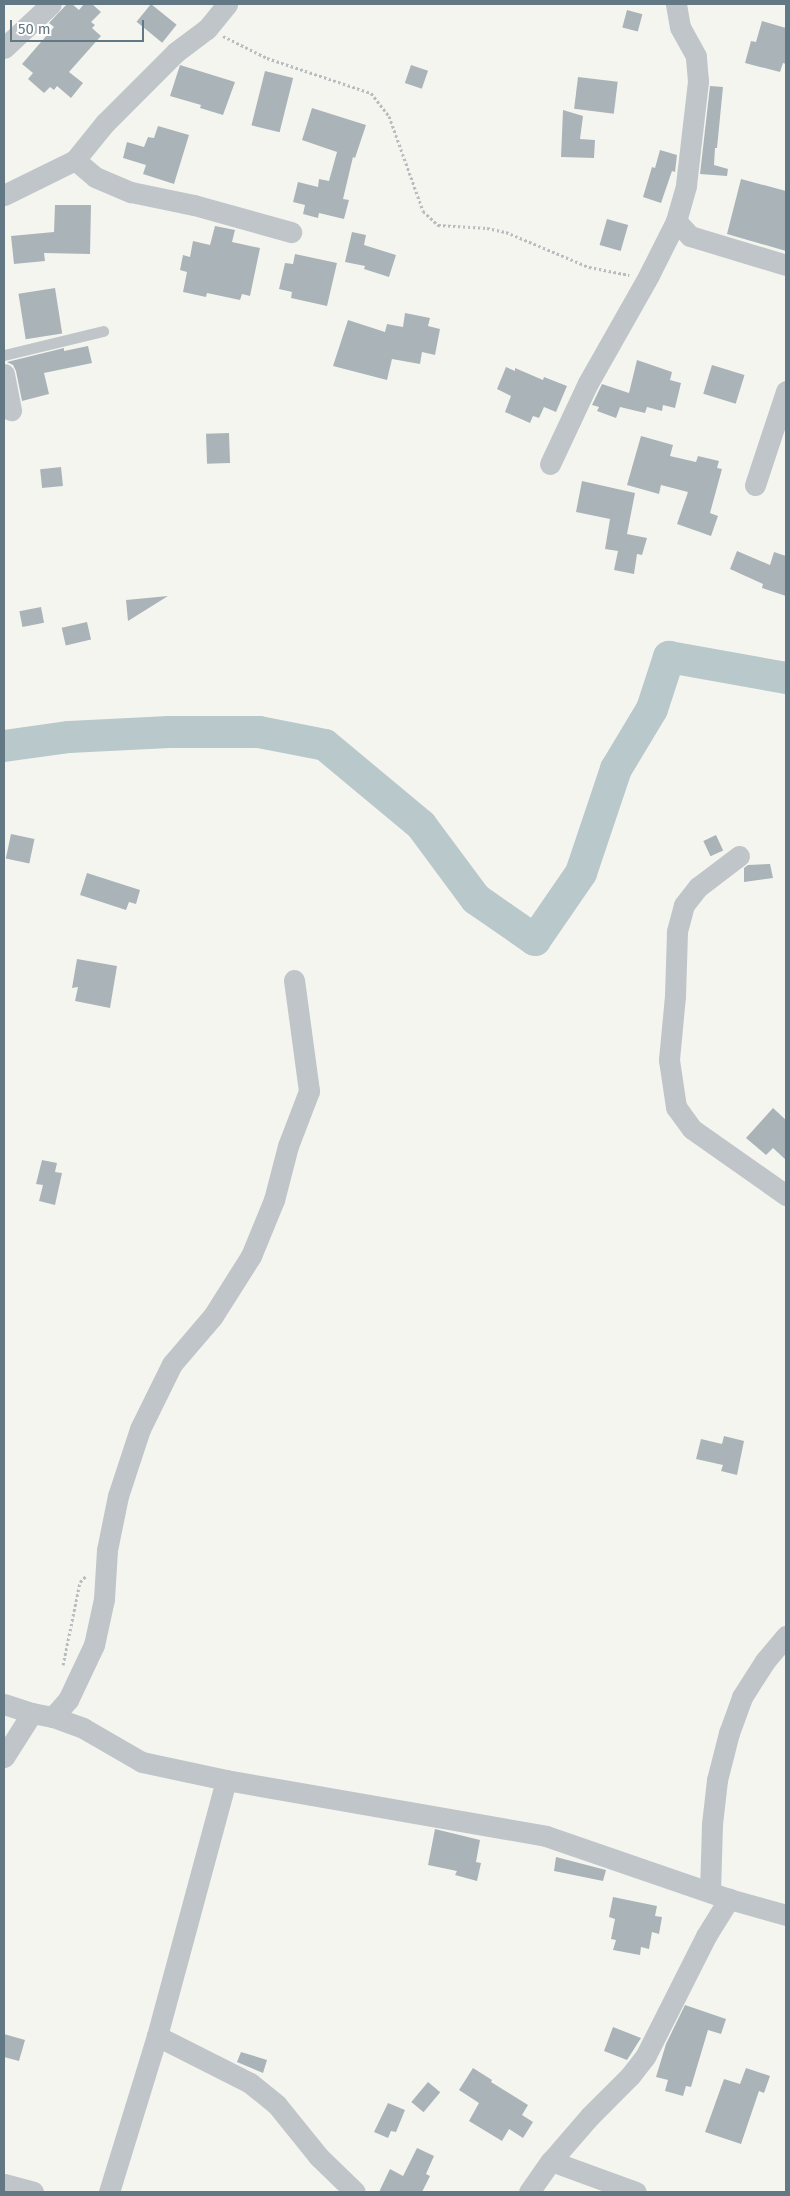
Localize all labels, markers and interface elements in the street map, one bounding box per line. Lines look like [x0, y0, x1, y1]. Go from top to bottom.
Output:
scale bar [12, 10, 146, 42]
text: 50 m [18, 20, 51, 38]

